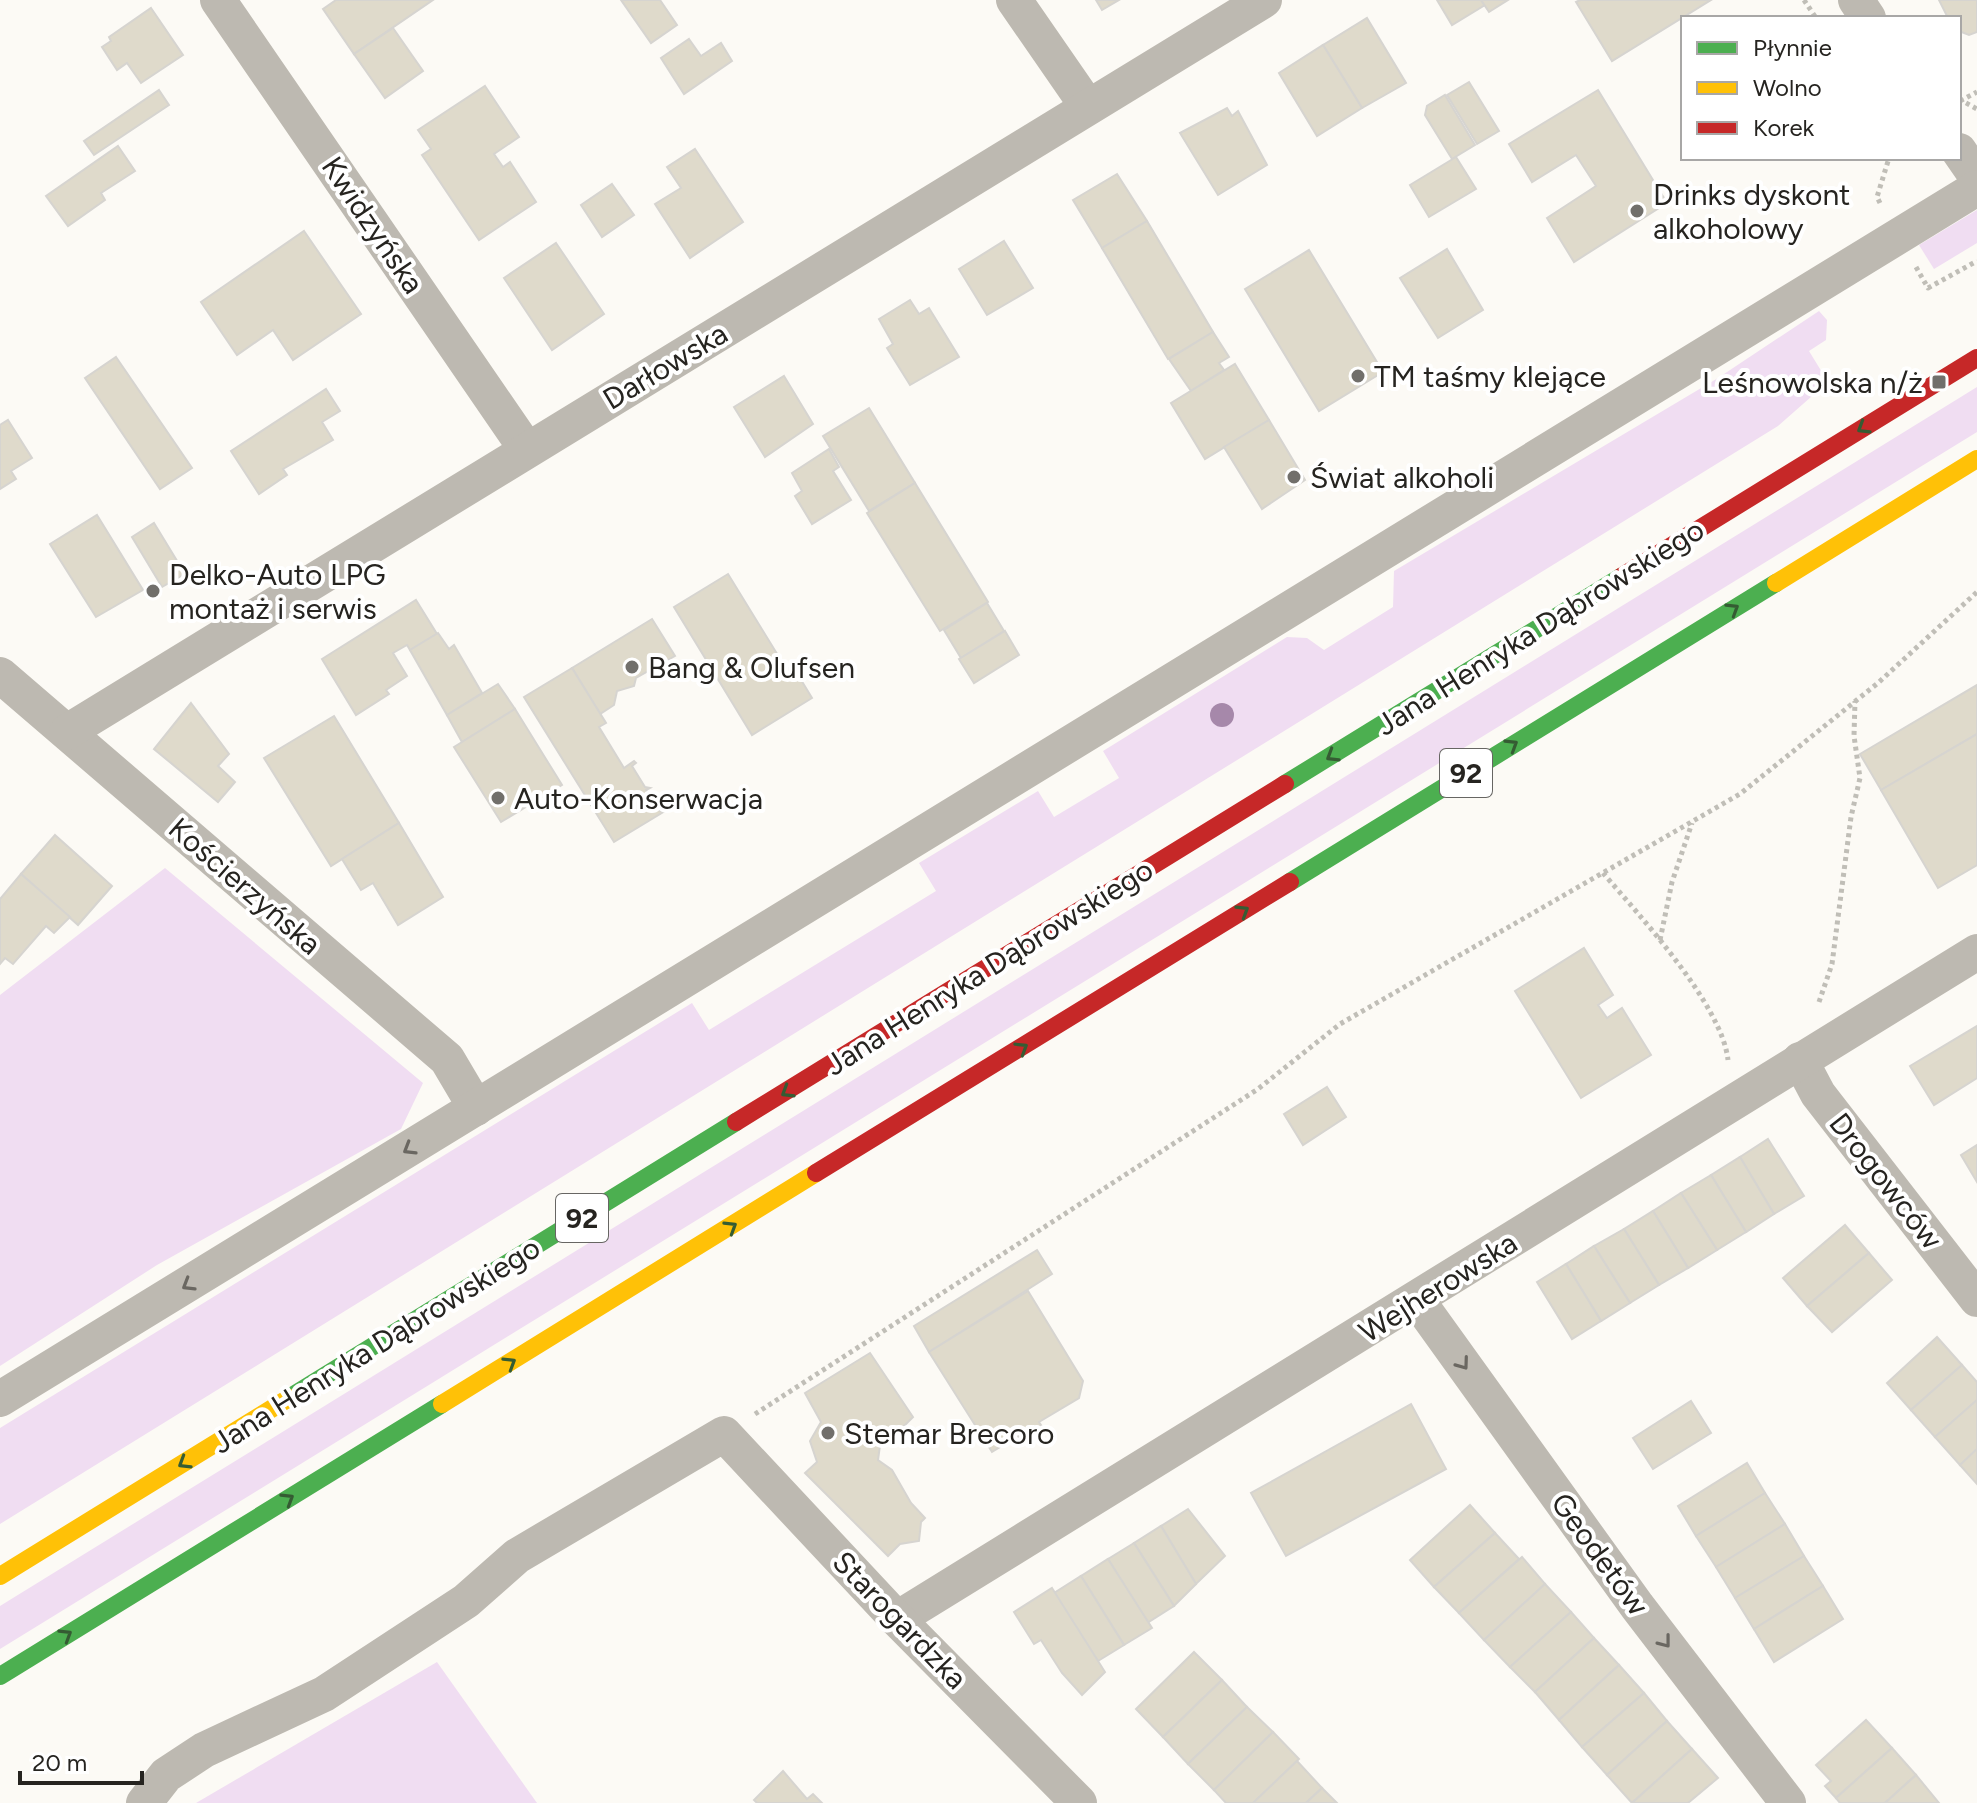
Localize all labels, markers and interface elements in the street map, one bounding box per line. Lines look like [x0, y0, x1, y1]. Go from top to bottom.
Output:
legend [1681, 16, 1961, 160]
text: Płynnie [1753, 33, 1832, 62]
text: Wolno [1753, 73, 1822, 102]
text: Korek [1753, 113, 1815, 142]
street label: Kwidzyńska [314, 150, 432, 300]
place label: Drinks dyskont alkoholowy [1653, 176, 1850, 247]
marker: Drinks dyskont alkoholowy [1628, 202, 1646, 220]
street label: Darłowska [596, 314, 734, 418]
place label: TM taśmy klejące [1374, 358, 1606, 395]
place label: Leśnowolska n/ż [1702, 364, 1923, 401]
marker: TM taśmy klejące [1349, 367, 1367, 385]
marker: Leśnowolska n/ż [1930, 373, 1948, 391]
one-way arrow [1857, 419, 1872, 434]
place label: Świat alkoholi [1310, 459, 1494, 496]
marker: Świat alkoholi [1285, 468, 1303, 486]
street label: Jana Henryka Dąbrowskiego [1369, 511, 1711, 743]
place label: Delko-Auto LPG montaż i serwis [169, 556, 386, 627]
marker: Delko-Auto LPG montaż i serwis [144, 582, 162, 600]
one-way arrow [1724, 603, 1739, 618]
place label: Bang & Olufsen [648, 649, 855, 686]
marker: Bang & Olufsen [623, 658, 641, 676]
one-way arrow [1503, 740, 1518, 755]
one-way arrow [1326, 746, 1341, 762]
road number: 92 [1440, 749, 1492, 797]
place label: Auto-Konserwacja [514, 780, 763, 817]
marker: Auto-Konserwacja [489, 789, 507, 807]
street label: Kościerzyńska [161, 810, 329, 962]
street label: Jana Henryka Dąbrowskiego [818, 851, 1160, 1083]
one-way arrow [1234, 906, 1249, 921]
one-way arrow [1013, 1043, 1028, 1058]
one-way arrow [781, 1082, 796, 1097]
street label: Drogowców [1821, 1105, 1951, 1257]
one-way arrow [403, 1139, 418, 1155]
road number: 92 [556, 1194, 608, 1242]
one-way arrow [722, 1221, 737, 1237]
street label: Wejherowska [1352, 1224, 1524, 1350]
street label: Jana Henryka Dąbrowskiego [205, 1229, 547, 1461]
one-way arrow [182, 1275, 196, 1290]
one-way arrow [1453, 1355, 1468, 1369]
one-way arrow [501, 1357, 516, 1373]
place label: Stemar Brecoro [844, 1415, 1054, 1452]
marker: Stemar Brecoro [819, 1424, 837, 1442]
one-way arrow [178, 1453, 193, 1469]
street label: Geodetów [1543, 1486, 1657, 1623]
one-way arrow [279, 1493, 294, 1509]
street label: Starogardzka [825, 1543, 975, 1697]
one-way arrow [58, 1630, 72, 1645]
one-way arrow [1655, 1633, 1669, 1648]
scale bar [20, 1735, 142, 1785]
text: 20 m [32, 1748, 87, 1777]

